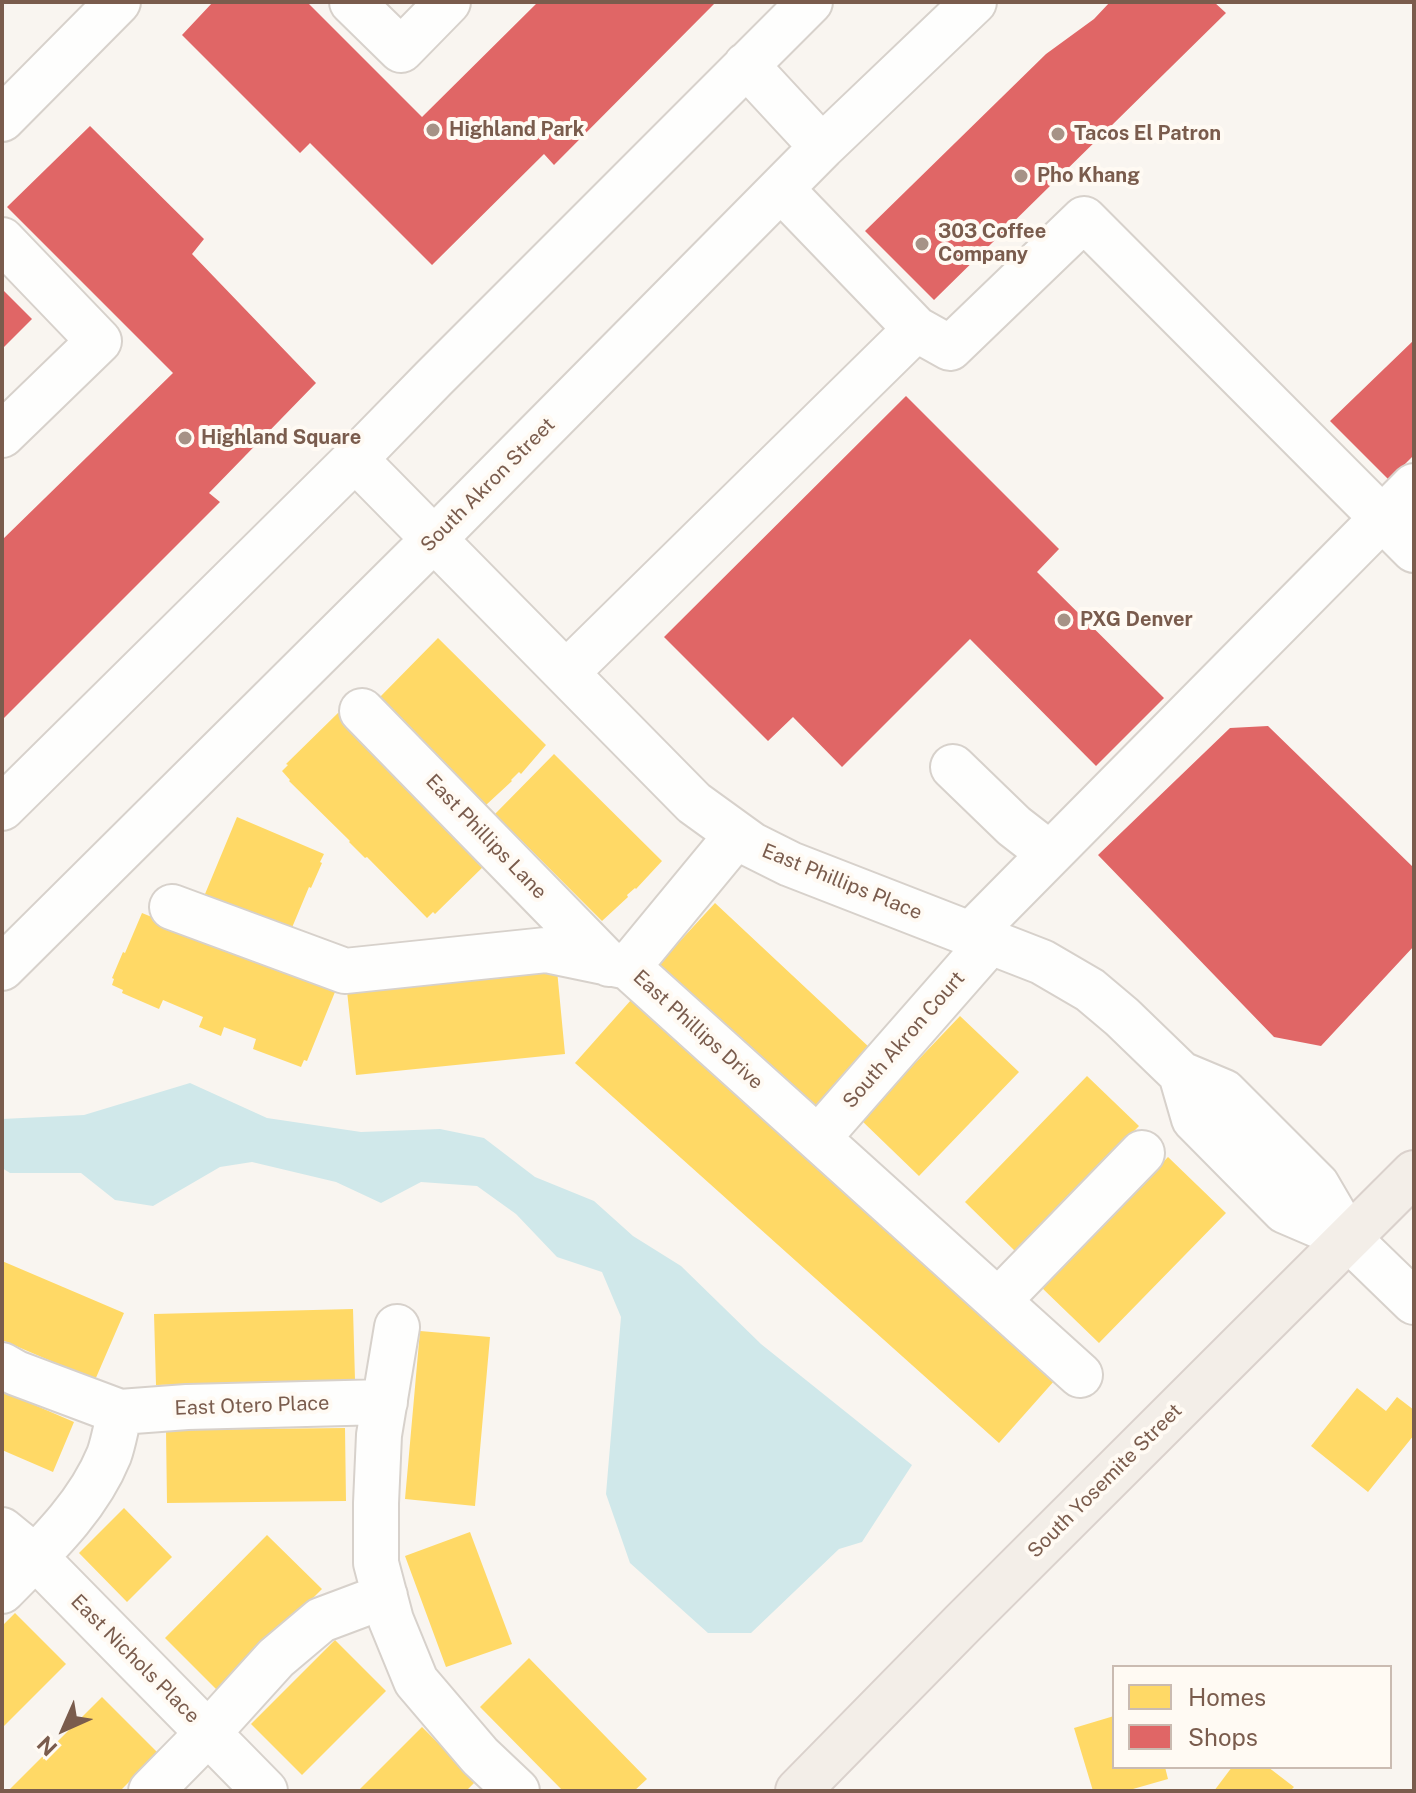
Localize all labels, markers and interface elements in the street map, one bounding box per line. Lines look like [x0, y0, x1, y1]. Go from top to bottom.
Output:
place label: Highland Park [449, 118, 584, 142]
marker: Highland Park [424, 121, 442, 139]
place label: Tacos El Patron [1074, 122, 1221, 146]
marker: Tacos El Patron [1049, 125, 1067, 143]
place label: Pho Khang [1037, 164, 1140, 188]
marker: Pho Khang [1012, 167, 1030, 185]
place label: 303 Coffee Company [938, 220, 1046, 267]
marker: 303 Coffee Company [913, 235, 931, 253]
street label: South Akron Street [416, 413, 560, 557]
place label: Highland Square [201, 426, 361, 450]
marker: Highland Square [176, 429, 194, 447]
place label: PXG Denver [1080, 608, 1193, 632]
marker: PXG Denver [1055, 611, 1073, 629]
street label: East Phillips Lane [420, 770, 552, 904]
street label: East Phillips Place [758, 839, 926, 925]
street label: East Phillips Drive [628, 965, 768, 1095]
street label: South Akron Court [838, 967, 970, 1113]
street label: East Otero Place [174, 1391, 330, 1421]
street label: South Yosemite Street [1023, 1399, 1187, 1563]
street label: East Nichols Place [66, 1590, 204, 1728]
legend [1112, 1665, 1392, 1769]
text: Homes [1188, 1683, 1266, 1711]
north arrow [24, 1689, 104, 1769]
text: Shops [1188, 1723, 1258, 1751]
text: N [32, 1731, 62, 1761]

